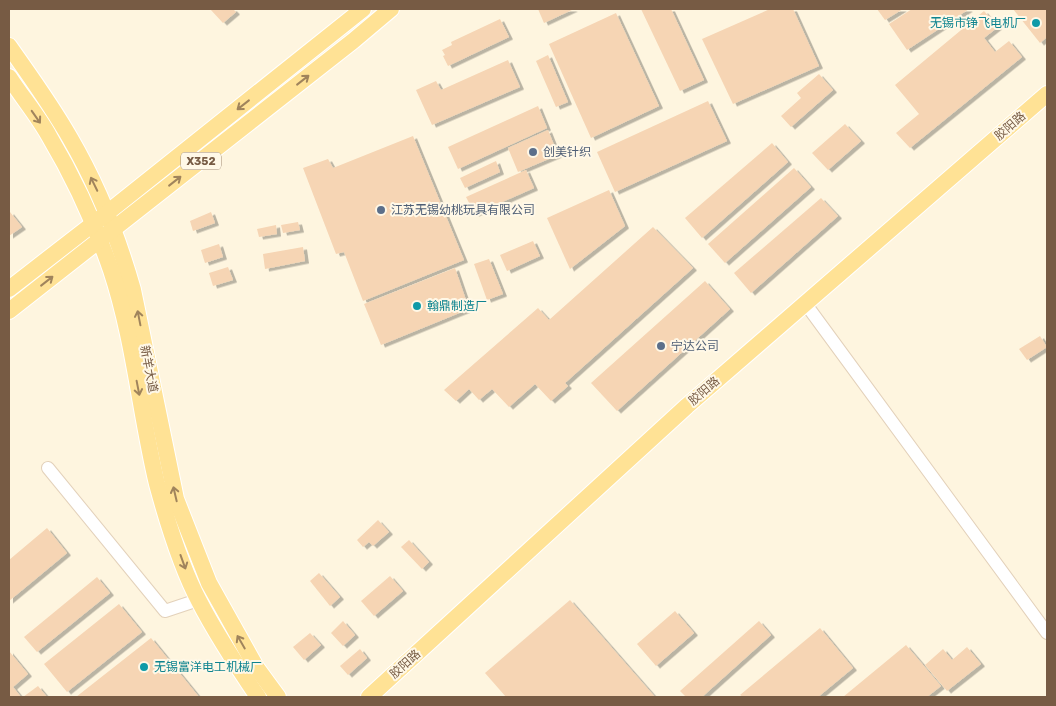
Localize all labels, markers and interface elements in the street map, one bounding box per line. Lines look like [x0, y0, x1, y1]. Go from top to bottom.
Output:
place label: 无锡市铮飞电机厂 [930, 16, 1026, 30]
marker: 无锡市铮飞电机厂 [1030, 17, 1042, 29]
one-way arrow [296, 75, 309, 86]
one-way arrow [237, 100, 250, 111]
street label: 胶阳路 [992, 109, 1028, 143]
one-way arrow [31, 110, 41, 124]
place label: 创美针织 [543, 145, 591, 159]
marker: 创美针织 [527, 146, 539, 158]
road number: X352 [181, 153, 221, 170]
one-way arrow [168, 175, 181, 186]
one-way arrow [89, 177, 98, 192]
place label: 江苏无锡幼桃玩具有限公司 [391, 203, 535, 217]
marker: 江苏无锡幼桃玩具有限公司 [375, 204, 387, 216]
one-way arrow [40, 275, 53, 286]
place label: 翰鼎制造厂 [427, 299, 487, 313]
marker: 翰鼎制造厂 [411, 300, 423, 312]
one-way arrow [134, 310, 143, 326]
place label: 宁达公司 [671, 339, 719, 353]
marker: 宁达公司 [655, 340, 667, 352]
street label: 新羊大道 [138, 344, 160, 394]
street label: 胶阳路 [686, 374, 722, 408]
one-way arrow [134, 380, 143, 396]
one-way arrow [170, 487, 179, 503]
one-way arrow [179, 554, 188, 569]
one-way arrow [236, 636, 246, 650]
street label: 胶阳路 [387, 647, 423, 681]
place label: 无锡富洋电工机械厂 [154, 660, 262, 674]
marker: 无锡富洋电工机械厂 [138, 661, 150, 673]

